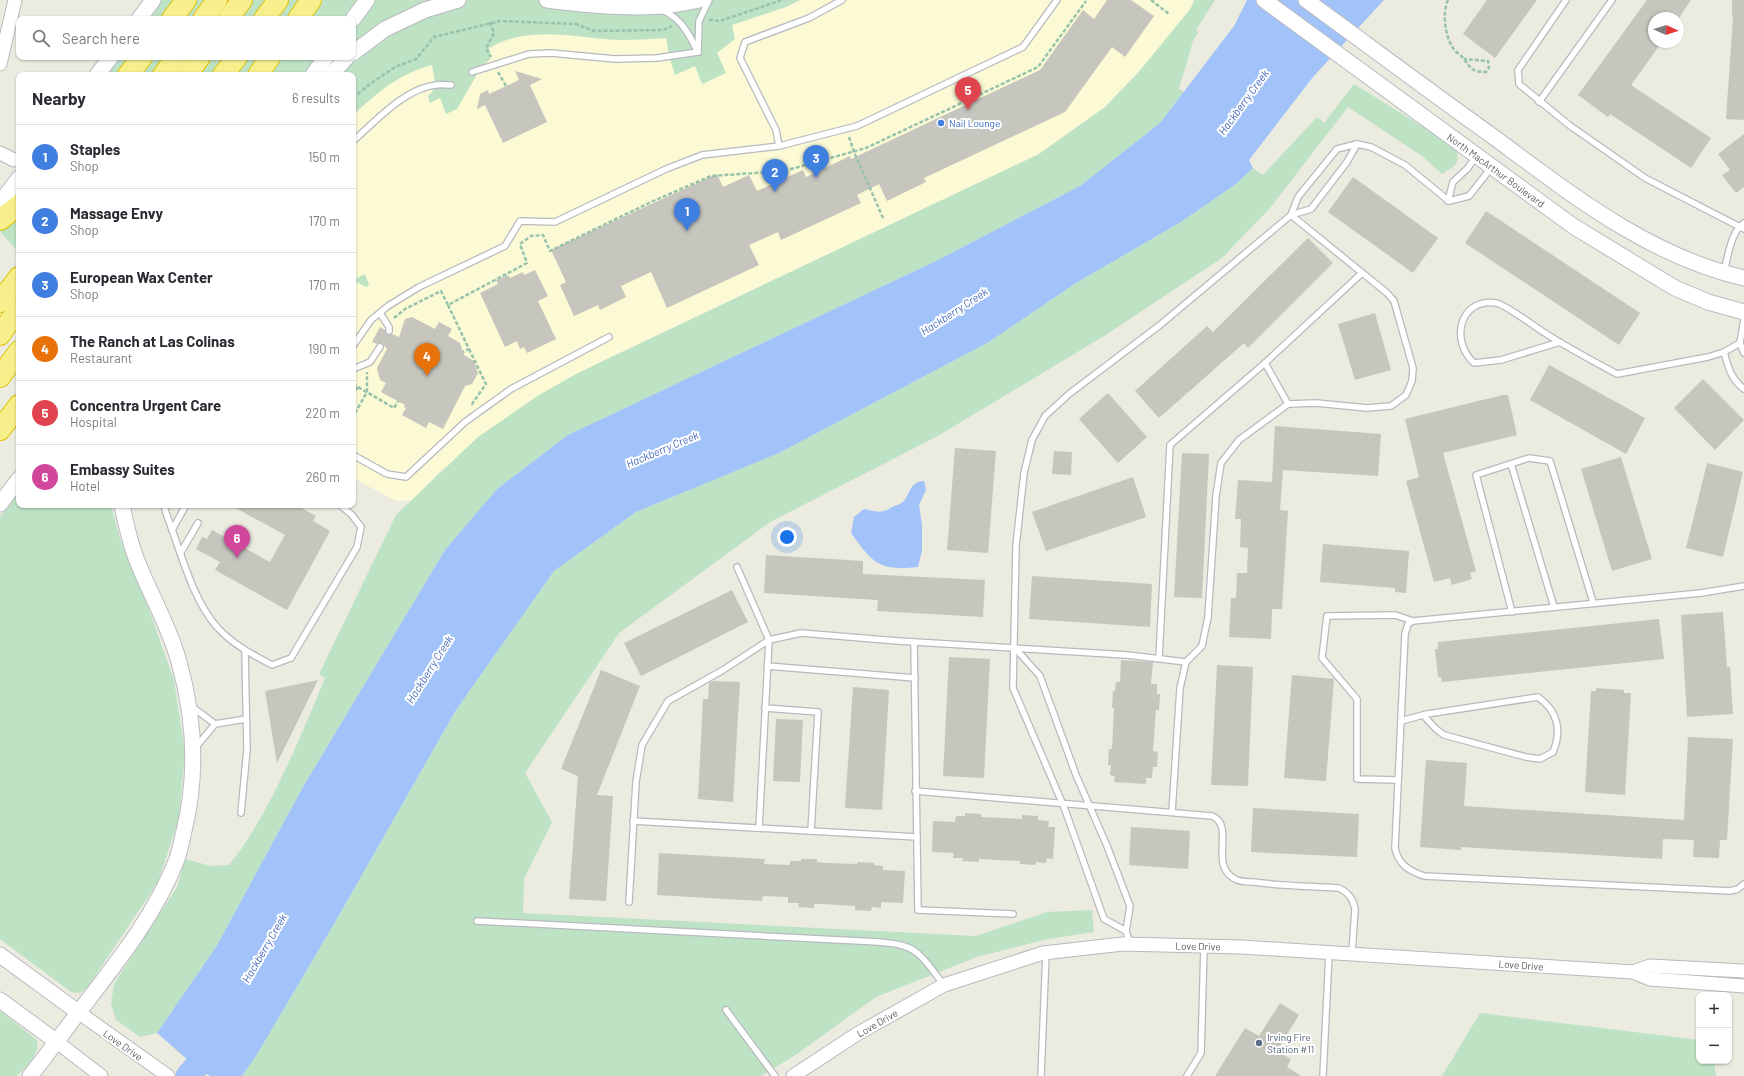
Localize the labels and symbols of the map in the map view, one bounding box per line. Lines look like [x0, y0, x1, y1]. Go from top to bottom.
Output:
north arrow [1648, 12, 1684, 48]
water label: Hackberry Creek [1215, 66, 1271, 137]
pin: 5 [955, 77, 981, 110]
place label: Nail Lounge [949, 117, 1000, 129]
marker: Nail Lounge [936, 118, 946, 128]
street label: North MacArthur Boulevard [1445, 131, 1547, 209]
pin: 3 [803, 145, 829, 178]
pin: 2 [762, 159, 788, 192]
pin: 1 [674, 198, 700, 231]
water label: Hackberry Creek [918, 284, 990, 337]
pin: 4 [414, 343, 440, 376]
water label: Hackberry Creek [624, 428, 701, 470]
pin: 6 [224, 525, 250, 558]
your location [777, 527, 797, 547]
water label: Hackberry Creek [403, 632, 455, 705]
water label: Hackberry Creek [239, 911, 289, 985]
street label: Love Drive [1175, 940, 1221, 952]
street label: Love Drive [1498, 957, 1544, 973]
street label: Love Drive [854, 1007, 900, 1039]
street label: Love Drive [101, 1027, 145, 1063]
place label: Irving Fire Station #11 [1267, 1031, 1314, 1055]
marker: Irving Fire Station #11 [1254, 1038, 1264, 1048]

